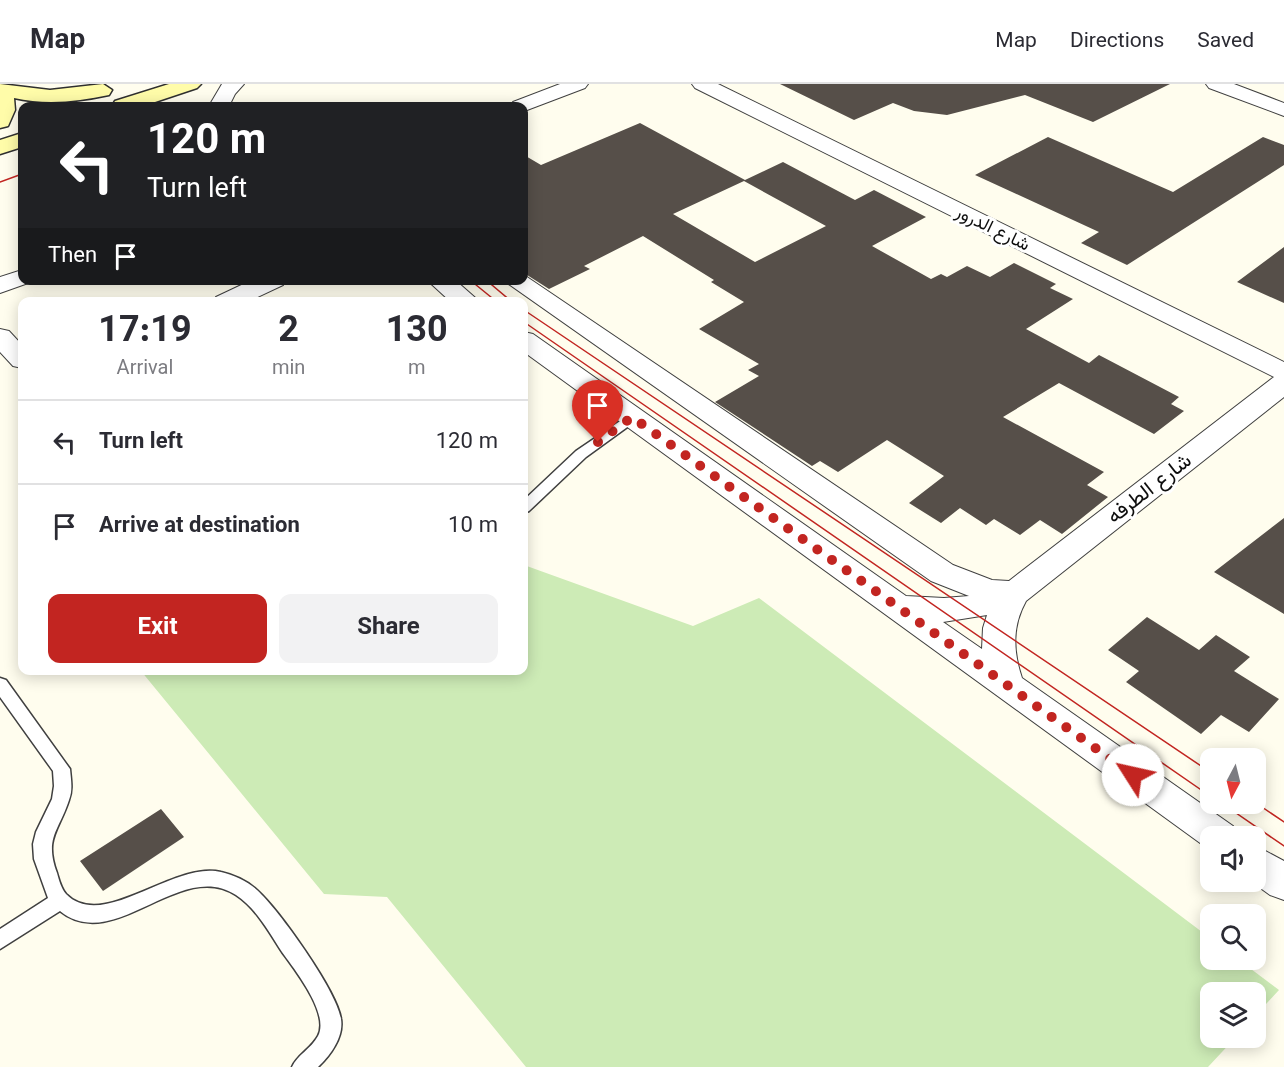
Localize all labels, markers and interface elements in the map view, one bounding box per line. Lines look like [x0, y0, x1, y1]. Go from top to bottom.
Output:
text: Map [30, 19, 85, 63]
text: Map [995, 25, 1037, 58]
text: Directions [1070, 25, 1164, 58]
text: Saved [1197, 25, 1254, 58]
text: 120 m [147, 110, 266, 176]
icon: left [48, 126, 126, 204]
text: Turn left [147, 169, 247, 212]
street label: شارع الدرور [949, 199, 1034, 260]
text: Then [48, 239, 97, 274]
icon: arrive [109, 240, 142, 273]
text: 17:19 [98, 304, 192, 360]
text: 2 [278, 304, 299, 360]
text: 130 [386, 304, 448, 360]
text: Arrival [117, 353, 173, 385]
text: min [272, 353, 305, 385]
text: m [408, 353, 425, 385]
pin [572, 380, 623, 442]
icon: arrive [581, 389, 614, 422]
text: Turn left [99, 425, 183, 460]
text: 120 m [436, 425, 498, 460]
icon: left [48, 426, 81, 459]
street label: شارع الطرفه [1100, 445, 1200, 533]
text: Arrive at destination [99, 509, 300, 544]
text: 10 m [448, 509, 498, 544]
icon: arrive [48, 510, 81, 543]
button: Exit [48, 594, 267, 663]
button: Share [279, 594, 498, 663]
position arrow [1101, 743, 1165, 807]
north arrow [1200, 748, 1266, 814]
map controls [1200, 748, 1266, 1048]
button: sound [1200, 826, 1266, 892]
button: search [1200, 904, 1266, 970]
button: layers [1200, 982, 1266, 1048]

